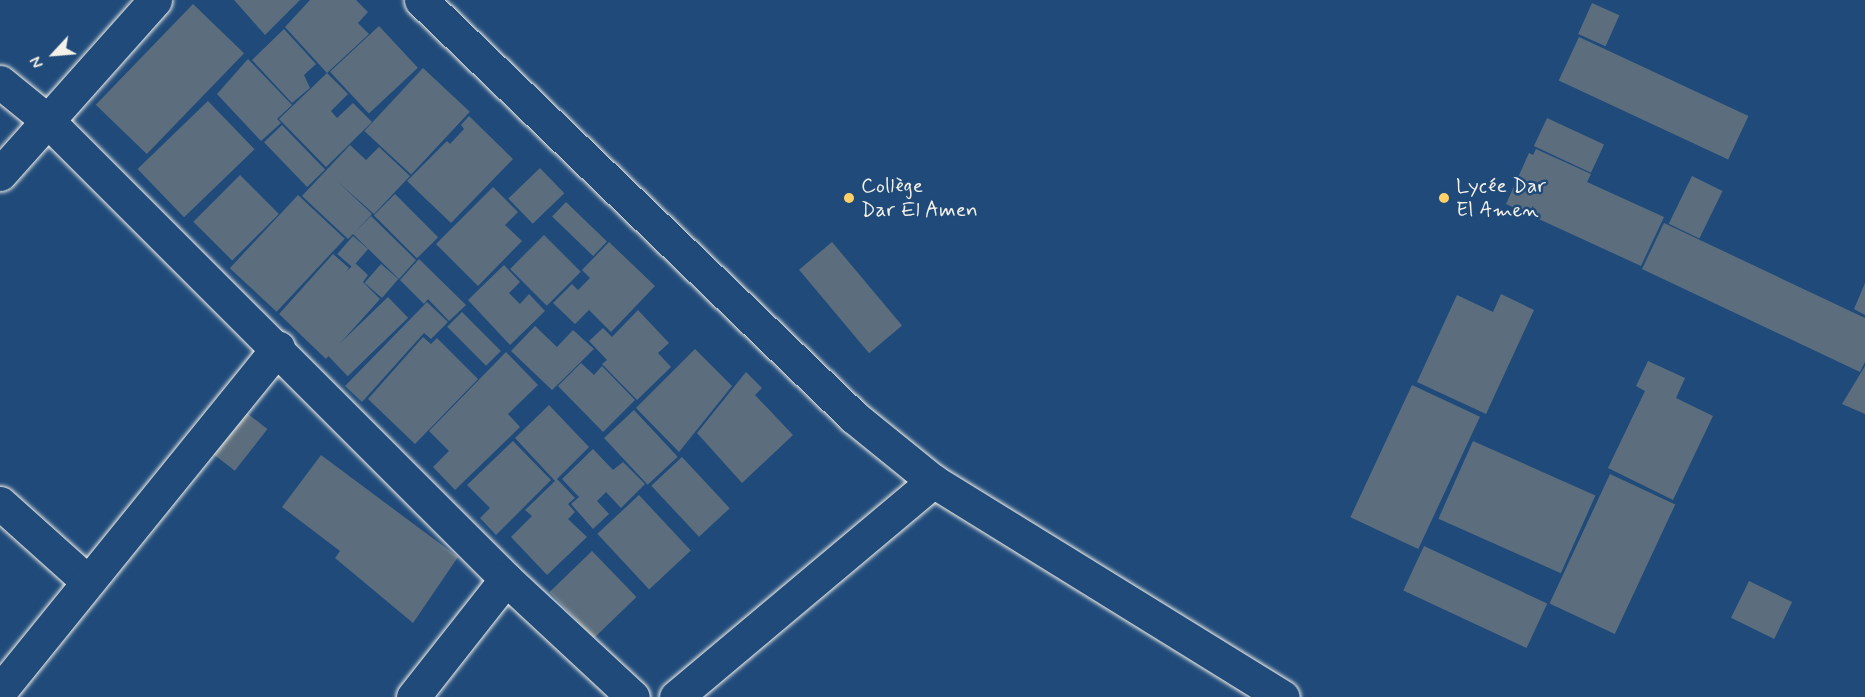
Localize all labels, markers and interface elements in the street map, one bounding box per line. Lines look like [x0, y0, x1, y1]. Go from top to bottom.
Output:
north arrow [24, 24, 84, 84]
text: N [26, 53, 49, 72]
place label: Collège Dar El Amen [861, 173, 976, 223]
place label: Lycée Dar El Amen [1456, 173, 1546, 223]
marker: Collège Dar El Amen [842, 191, 856, 205]
marker: Lycée Dar El Amen [1437, 191, 1451, 205]

